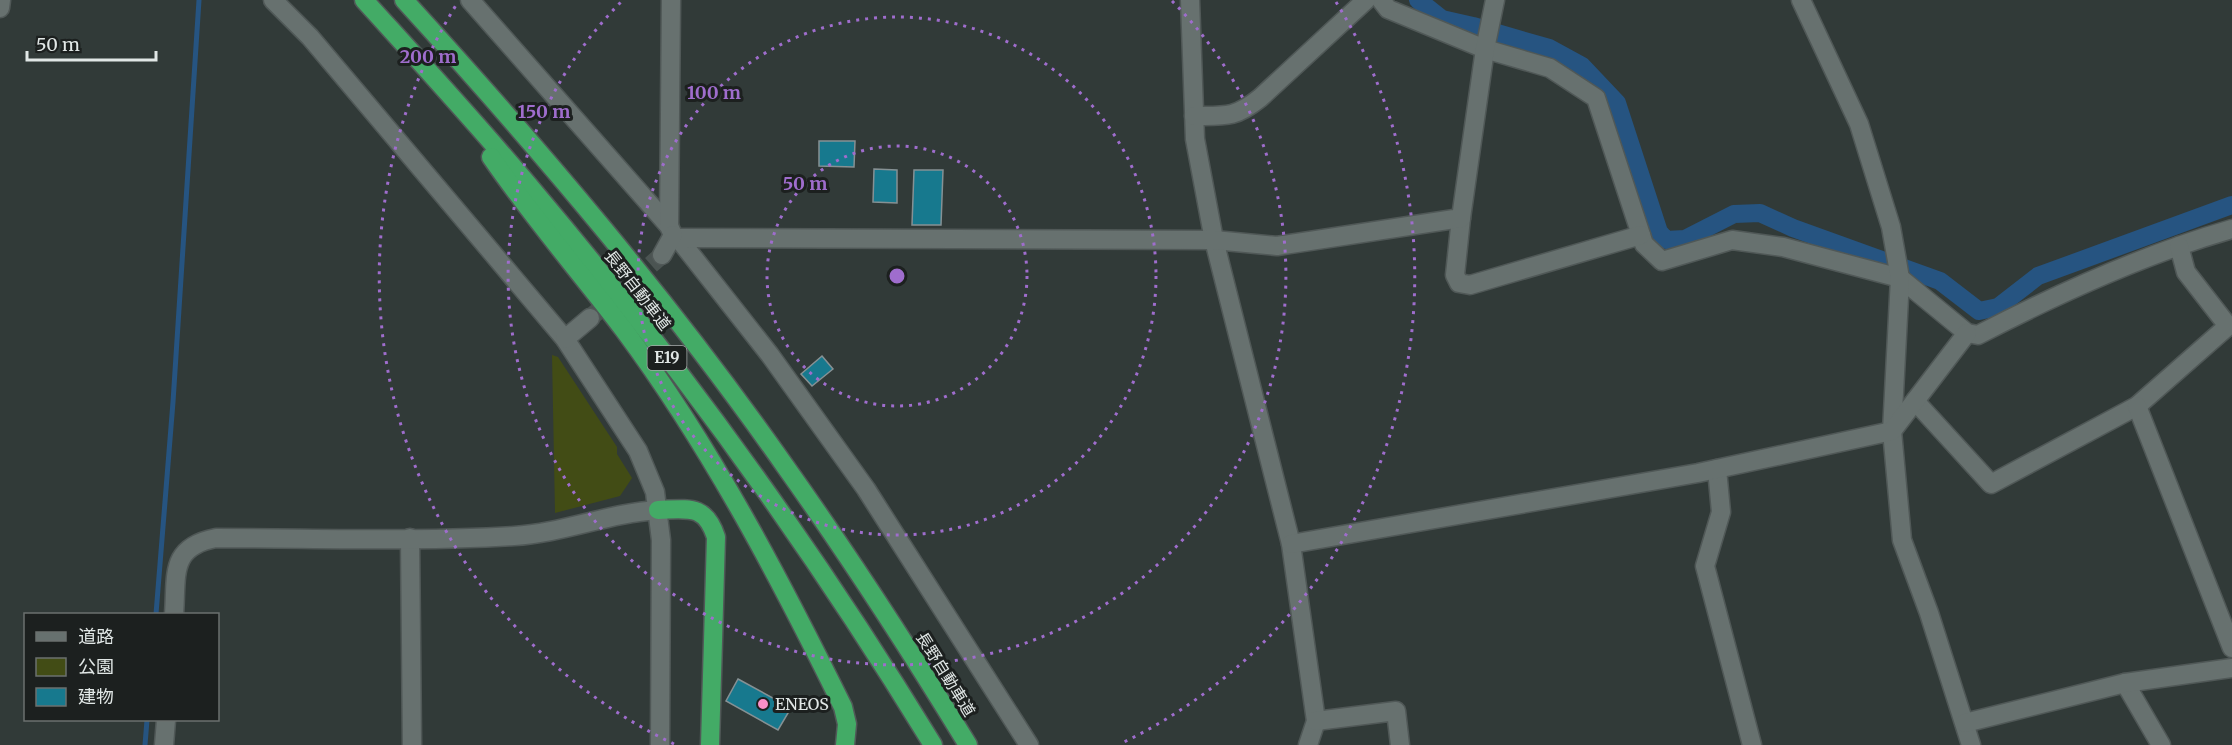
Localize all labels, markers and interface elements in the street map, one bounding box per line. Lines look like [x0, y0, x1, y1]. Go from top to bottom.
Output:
scale bar [27, 24, 156, 62]
text: 50 m [36, 33, 80, 56]
text: 200 m [400, 45, 456, 68]
text: 100 m [687, 81, 741, 104]
text: 150 m [518, 100, 570, 123]
text: 50 m [783, 172, 827, 195]
street label: 長野自動車道 [601, 246, 675, 334]
centre of rings [887, 266, 907, 286]
road number: E19 [648, 346, 686, 370]
legend [24, 613, 219, 721]
text: 道路 [78, 625, 114, 648]
street label: 長野自動車道 [912, 628, 980, 720]
text: 公園 [78, 655, 114, 678]
text: 建物 [78, 685, 114, 708]
place label: ENEOS [775, 694, 829, 714]
marker: ENEOS [756, 697, 770, 711]

